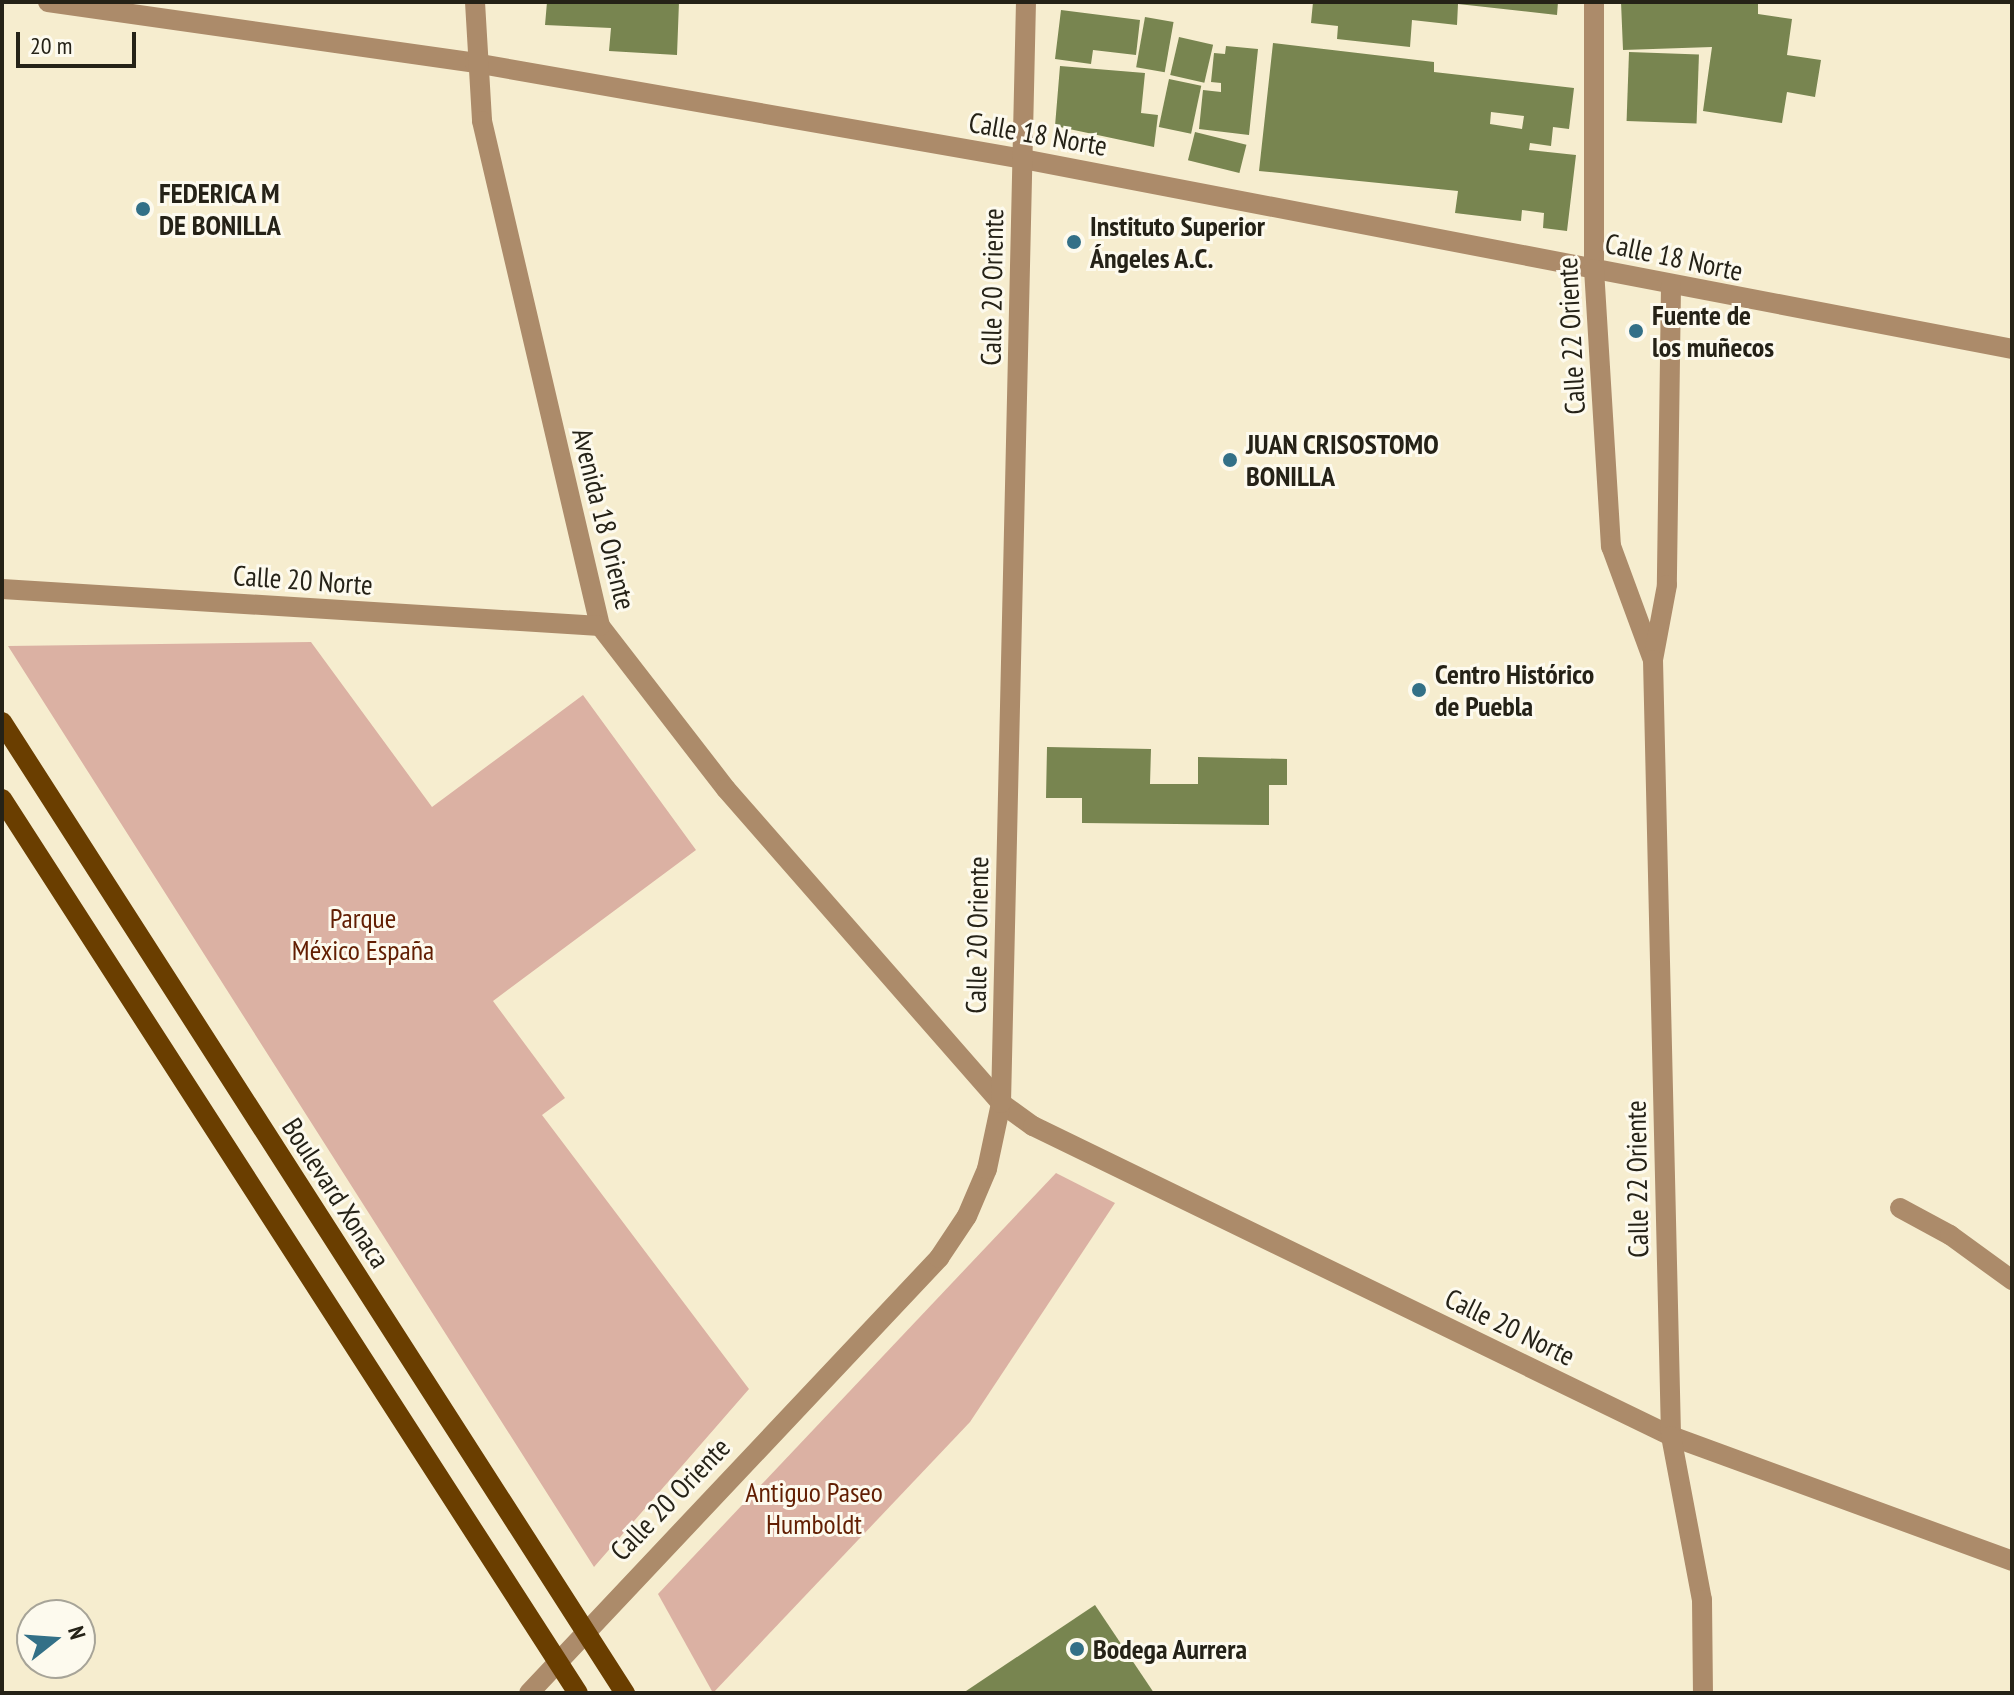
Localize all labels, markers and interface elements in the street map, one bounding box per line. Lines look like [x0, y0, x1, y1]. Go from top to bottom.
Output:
scale bar [20, 16, 140, 66]
text: 20 m [30, 30, 72, 61]
street label: Calle 18 Norte [966, 105, 1110, 163]
place label: FEDERICA M DE BONILLA [159, 176, 281, 242]
marker: FEDERICA M DE BONILLA [134, 200, 152, 218]
street label: Calle 20 Oriente [974, 208, 1010, 366]
place label: Instituto Superior Ángeles A.C. [1090, 209, 1265, 275]
street label: Calle 18 Norte [1602, 226, 1746, 288]
marker: Instituto Superior Ángeles A.C. [1065, 233, 1083, 251]
street label: Calle 22 Oriente [1550, 257, 1592, 415]
place label: Fuente de los muñecos [1652, 298, 1774, 364]
marker: Fuente de los muñecos [1627, 322, 1645, 340]
street label: Avenida 18 Oriente [565, 425, 643, 613]
place label: JUAN CRISOSTOMO BONILLA [1246, 427, 1439, 493]
marker: JUAN CRISOSTOMO BONILLA [1221, 451, 1239, 469]
street label: Calle 20 Norte [232, 558, 374, 602]
place label: Centro Histórico de Puebla [1435, 657, 1594, 723]
marker: Centro Histórico de Puebla [1410, 681, 1428, 699]
street label: Calle 20 Oriente [959, 856, 995, 1014]
park label: Parque México España [292, 901, 434, 967]
street label: Calle 22 Oriente [1619, 1100, 1655, 1258]
street label: Boulevard Xonaca [275, 1112, 397, 1274]
street label: Calle 20 Norte [1440, 1281, 1580, 1373]
street label: Calle 20 Oriente [603, 1431, 737, 1567]
park label: Antiguo Paseo Humboldt [745, 1475, 883, 1541]
north arrow [16, 1599, 96, 1679]
text: N [62, 1623, 92, 1642]
place label: Bodega Aurrera [1093, 1632, 1248, 1666]
marker: Bodega Aurrera [1068, 1640, 1086, 1658]

